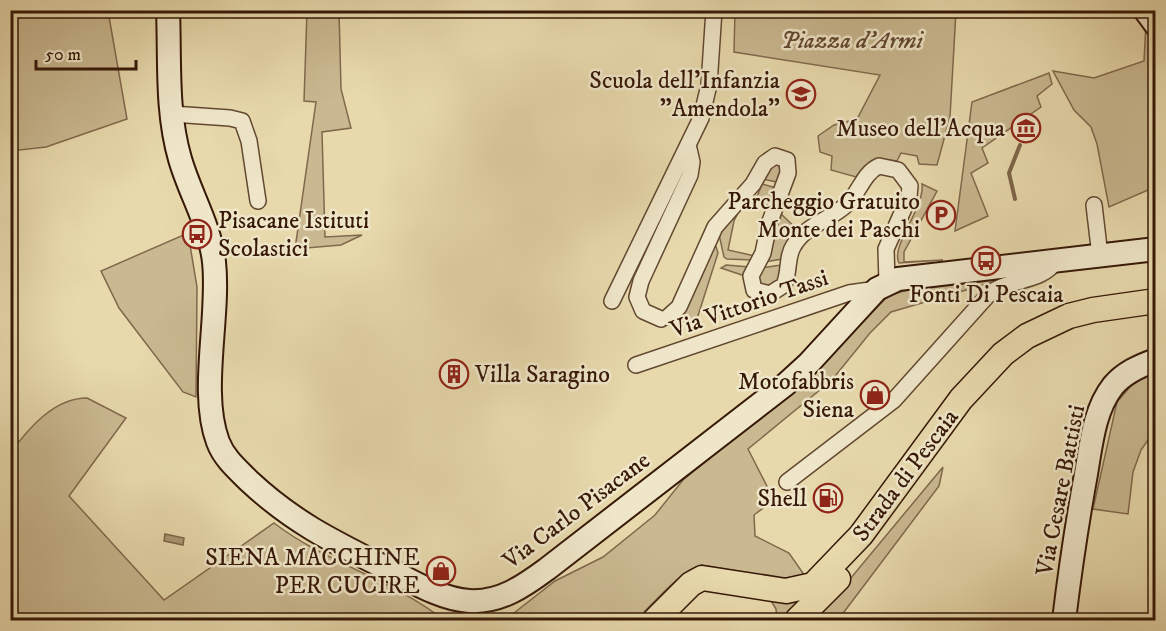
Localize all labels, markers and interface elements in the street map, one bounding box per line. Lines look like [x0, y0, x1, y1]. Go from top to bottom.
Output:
park label: Piazza d'Armi [781, 26, 925, 56]
scale bar [36, 33, 136, 71]
text: 50 m [45, 44, 81, 66]
place label: Scuola dell'Infanzia "Amendola" [589, 66, 781, 124]
school or university icon: Scuola dell'Infanzia "Amendola" [785, 78, 817, 110]
museum icon: Museo dell'Acqua [1010, 112, 1042, 144]
place label: Museo dell'Acqua [836, 114, 1006, 144]
place label: Parcheggio Gratuito Monte dei Paschi [727, 187, 920, 245]
parking icon: Parcheggio Gratuito Monte dei Paschi [925, 199, 957, 231]
place label: Pisacane Istituti Scolastici [218, 206, 369, 264]
bus stop icon: Pisacane Istituti Scolastici [181, 218, 213, 250]
bus stop icon: Fonti Di Pescaia [970, 245, 1002, 277]
street label: Via Vittorio Tassi [665, 263, 832, 345]
place label: Fonti Di Pescaia [909, 280, 1064, 310]
building icon: Villa Saragino [438, 358, 470, 390]
place label: Villa Saragino [474, 360, 610, 390]
place label: Motofabbris Siena [738, 367, 855, 425]
shop icon: Motofabbris Siena [859, 379, 891, 411]
street label: Via Cesare Battisti [1030, 402, 1092, 579]
street label: Strada di Pescaia [846, 403, 966, 548]
street label: Via Carlo Pisacane [496, 446, 656, 577]
fuel station icon: Shell [812, 482, 844, 514]
place label: Shell [758, 484, 808, 514]
place label: SIENA MACCHINE PER CUCIRE [205, 543, 420, 601]
shop icon: SIENA MACCHINE PER CUCIRE [425, 555, 457, 587]

